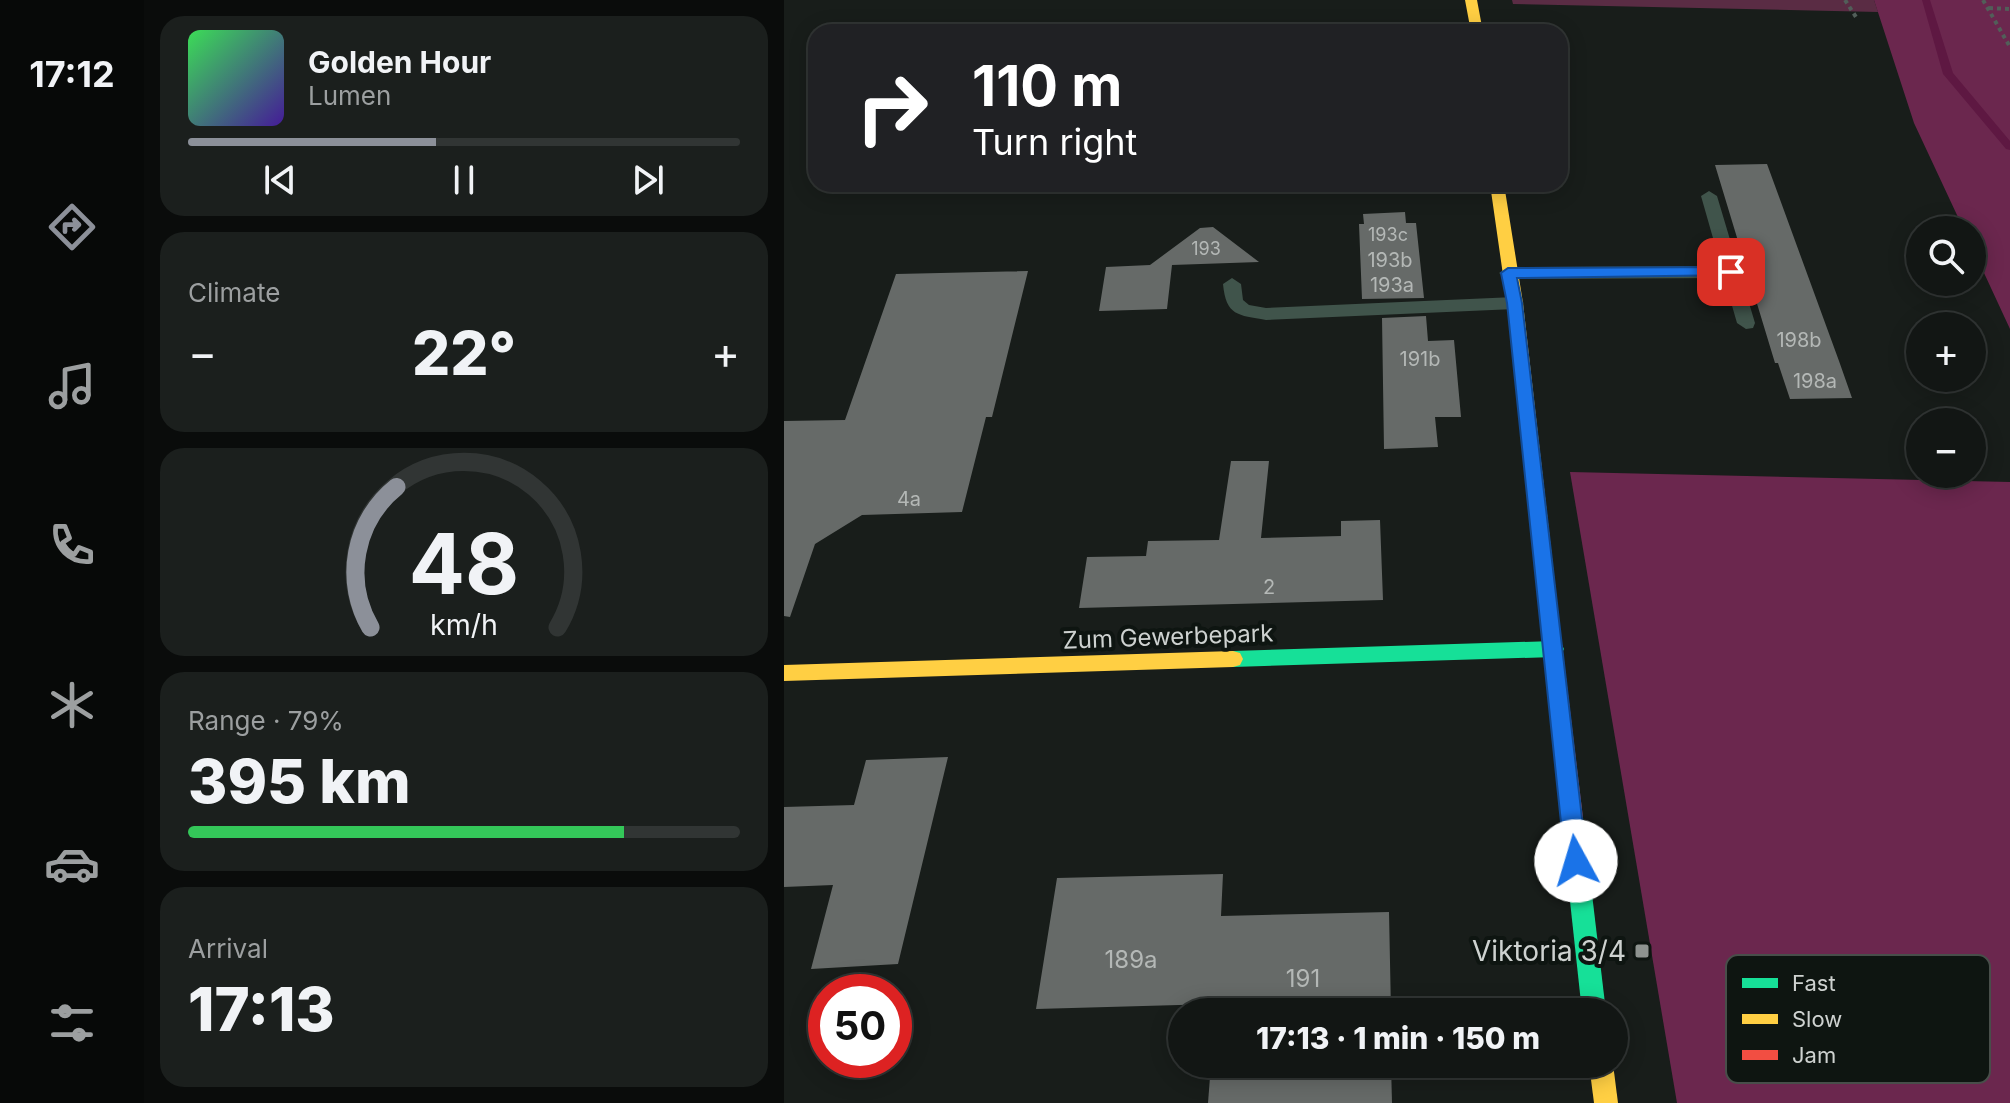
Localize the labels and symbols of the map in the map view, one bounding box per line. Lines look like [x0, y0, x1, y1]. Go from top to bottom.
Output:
house number: 193c [1368, 224, 1408, 245]
house number: 193 [1191, 238, 1221, 259]
pin [1697, 238, 1765, 306]
house number: 193b [1367, 248, 1413, 272]
house number: 193a [1370, 273, 1414, 297]
house number: 198b [1776, 328, 1822, 352]
house number: 191b [1400, 347, 1440, 371]
house number: 198a [1793, 369, 1837, 393]
house number: 4a [897, 487, 921, 511]
house number: 2 [1263, 575, 1275, 599]
street label: Zum Gewerbepark [1062, 618, 1274, 655]
position arrow [1534, 819, 1618, 903]
place label: Viktoria 3/4 [1472, 934, 1626, 968]
marker: Viktoria 3/4 [1633, 942, 1651, 960]
house number: 189a [1105, 945, 1157, 974]
legend [1726, 955, 1990, 1083]
house number: 191 [1286, 964, 1320, 993]
text: Fast [1792, 970, 1836, 996]
speed limit sign: 50 [808, 974, 912, 1078]
text: Slow [1792, 1006, 1842, 1032]
text: Jam [1792, 1042, 1836, 1068]

